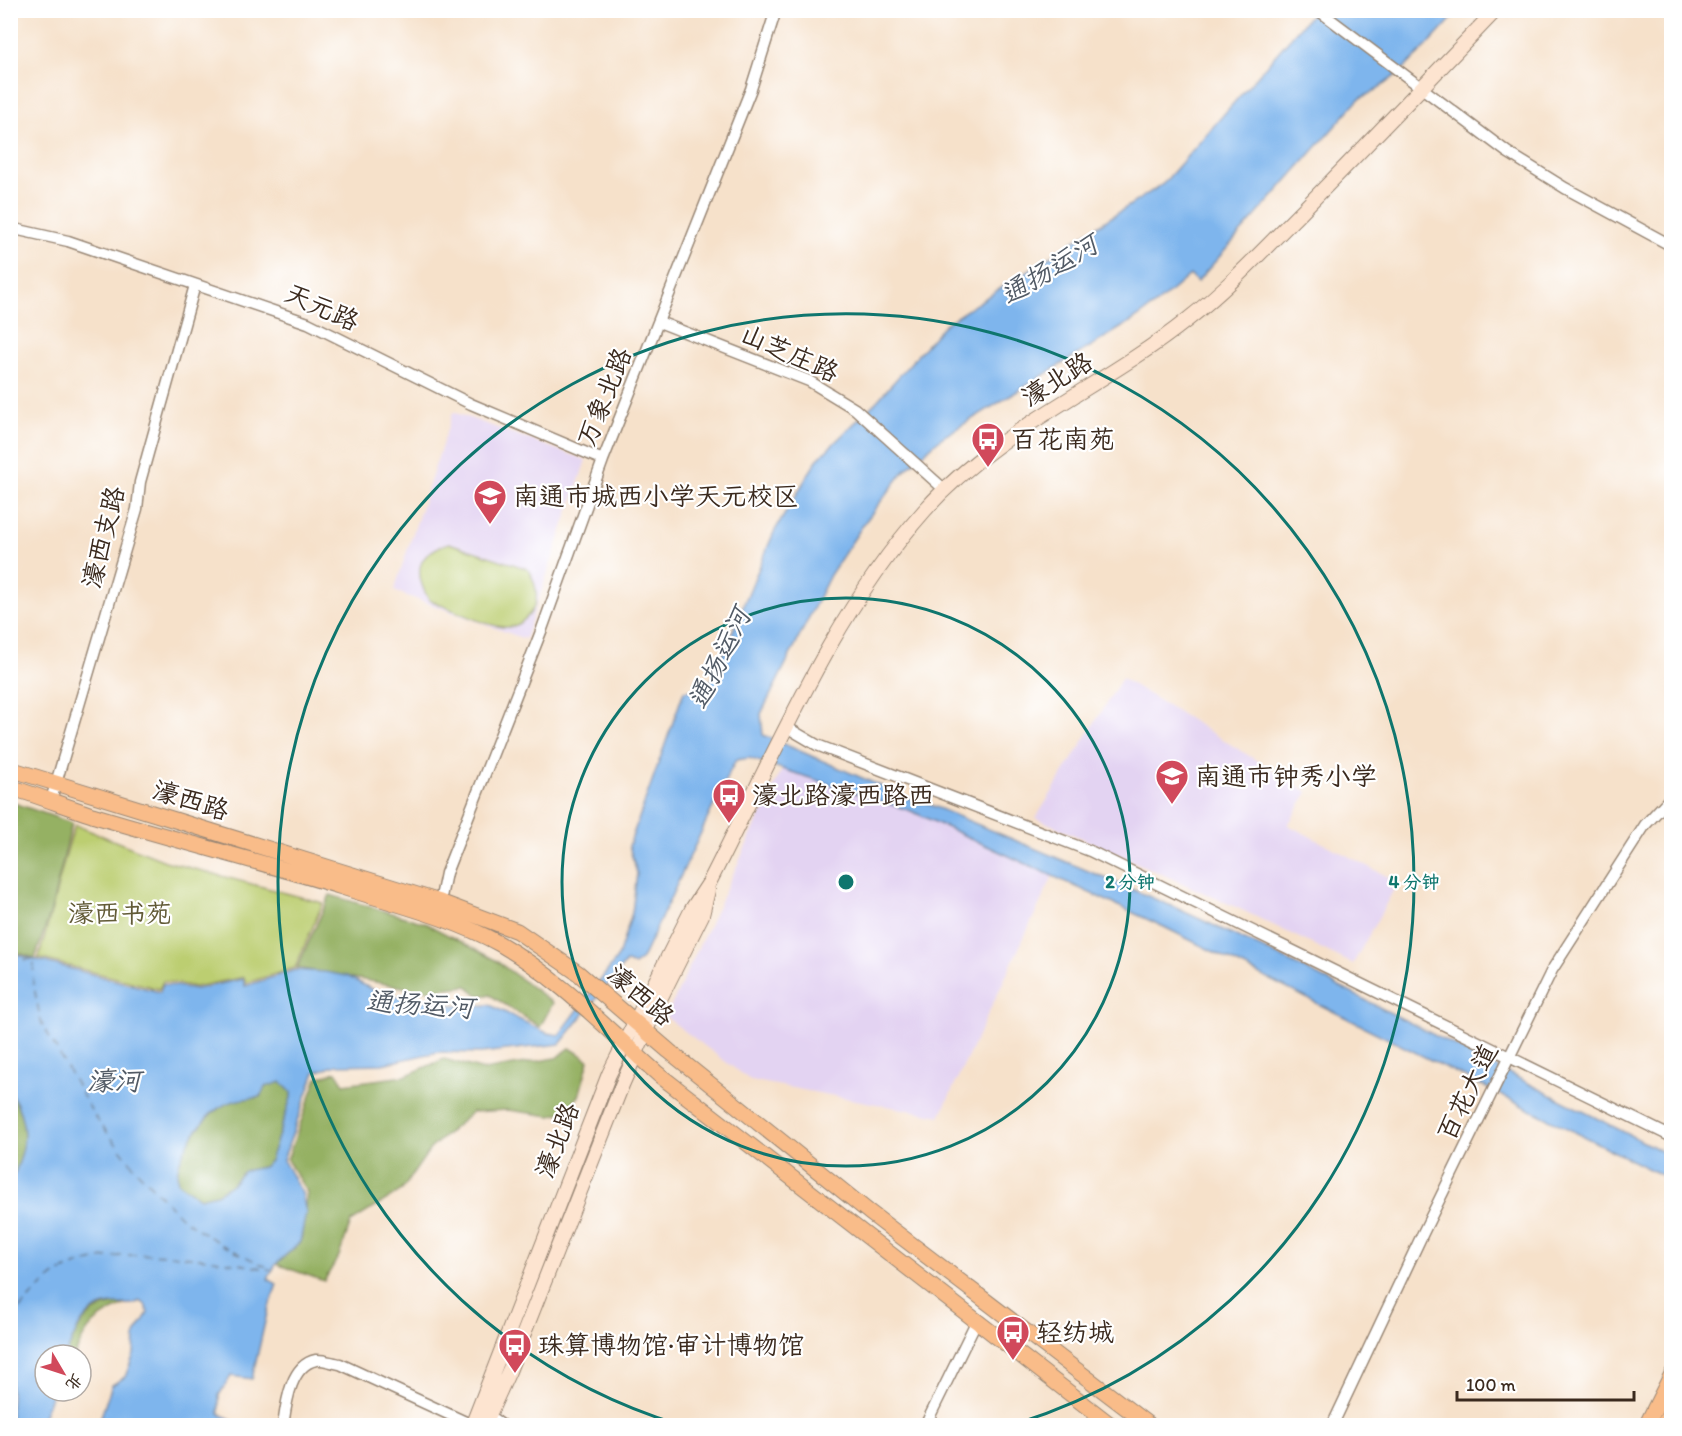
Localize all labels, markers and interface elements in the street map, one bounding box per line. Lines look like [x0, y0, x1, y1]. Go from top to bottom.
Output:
water label: 通扬运河 [994, 225, 1107, 311]
street label: 天元路 [280, 277, 364, 337]
street label: 山芝庄路 [736, 317, 844, 389]
street label: 万象北路 [570, 343, 638, 451]
street label: 濠北路 [1015, 345, 1099, 413]
bus stop icon: 百花南苑 [970, 421, 1006, 468]
place label: 百花南苑 [1011, 423, 1115, 455]
school or university icon: 南通市城西小学天元校区 [472, 478, 508, 525]
place label: 南通市城西小学天元校区 [513, 480, 799, 512]
street label: 濠西支路 [75, 483, 131, 591]
water label: 通扬运河 [680, 599, 759, 714]
school or university icon: 南通市钟秀小学 [1154, 758, 1190, 805]
place label: 南通市钟秀小学 [1195, 760, 1377, 792]
street label: 濠西路 [149, 773, 233, 827]
bus stop icon: 濠北路濠西路西 [711, 777, 747, 824]
place label: 濠北路濠西路西 [752, 779, 934, 811]
text: 2 分钟 [1105, 871, 1155, 893]
text: 4 分钟 [1389, 871, 1439, 893]
centre of rings [836, 872, 856, 892]
park label: 濠西书苑 [68, 897, 172, 929]
street label: 濠西路 [601, 957, 681, 1033]
water label: 通扬运河 [365, 984, 479, 1025]
street label: 百花大道 [1430, 1038, 1504, 1146]
water label: 濠河 [87, 1064, 145, 1097]
street label: 濠北路 [528, 1098, 586, 1182]
bus stop icon: 轻纺城 [995, 1314, 1031, 1361]
place label: 轻纺城 [1036, 1316, 1114, 1348]
bus stop icon: 珠算博物馆·审计博物馆 [497, 1327, 533, 1374]
place label: 珠算博物馆·审计博物馆 [538, 1329, 804, 1361]
north arrow [33, 1343, 93, 1403]
scale bar [1457, 1364, 1634, 1402]
text: 北 [62, 1370, 87, 1394]
text: 100 m [1466, 1374, 1516, 1396]

